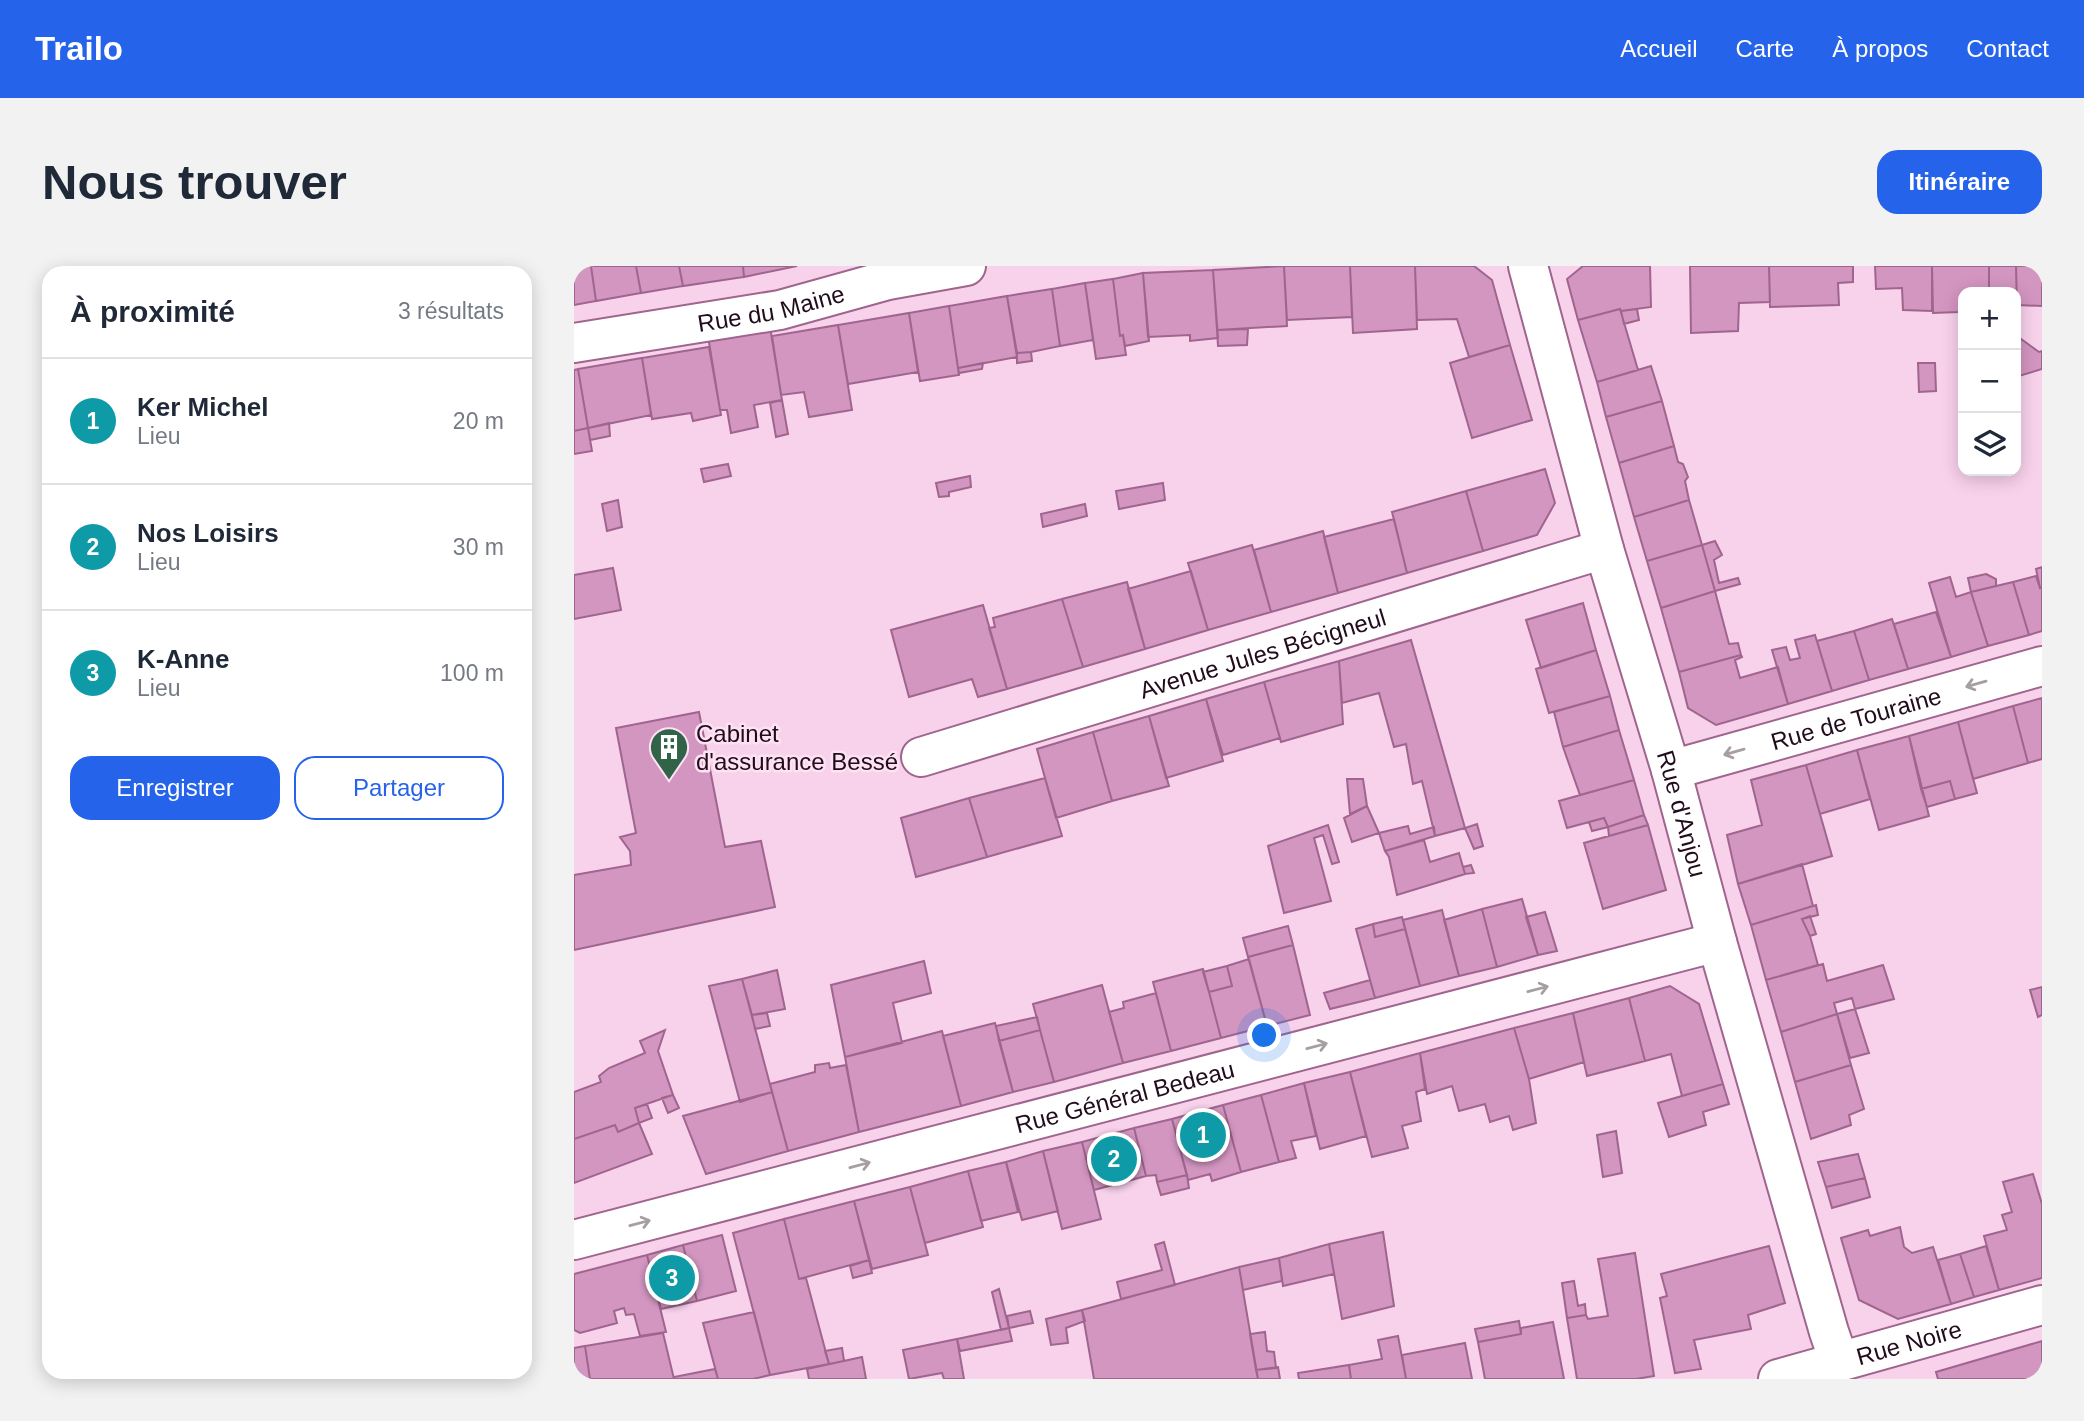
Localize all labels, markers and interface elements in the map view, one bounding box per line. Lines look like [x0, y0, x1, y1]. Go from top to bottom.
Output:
text: Trailo [35, 30, 123, 67]
text: Accueil [1620, 35, 1698, 62]
text: Carte [1736, 35, 1794, 62]
text: À propos [1832, 35, 1928, 62]
text: Contact [1966, 35, 2049, 62]
button: Itinéraire [1877, 150, 2042, 214]
text: Nous trouver [42, 155, 347, 209]
street label: Rue du Maine [696, 279, 847, 337]
map controls [1958, 287, 2021, 476]
button: + [1958, 287, 2021, 350]
text: À proximité [70, 295, 235, 328]
text: 3 résultats [398, 298, 504, 324]
button: − [1958, 350, 2021, 413]
text: Ker Michel [137, 392, 269, 422]
text: 1 [87, 408, 99, 434]
text: 20 m [453, 408, 504, 434]
button: layers [1958, 413, 2021, 476]
text: Lieu [137, 423, 180, 449]
text: Nos Loisirs [137, 518, 279, 548]
text: 2 [87, 534, 99, 560]
text: 30 m [453, 534, 504, 560]
text: Lieu [137, 549, 180, 575]
street label: Avenue Jules Bécigneul [1136, 603, 1389, 703]
text: K-Anne [137, 644, 229, 674]
text: 3 [87, 660, 99, 686]
text: 100 m [440, 660, 504, 686]
text: Lieu [137, 675, 180, 701]
one-way arrow [1966, 678, 1988, 691]
street label: Rue de Touraine [1768, 681, 1944, 755]
place label: Cabinet d'assurance Bessé [696, 720, 898, 775]
building icon: Cabinet d'assurance Bessé [648, 726, 690, 781]
street label: Rue d'Anjou [1652, 747, 1712, 880]
one-way arrow [1723, 747, 1745, 760]
button: Enregistrer [70, 756, 280, 820]
button: Partager [294, 756, 504, 820]
one-way arrow [1526, 981, 1548, 994]
your location [1247, 1018, 1281, 1052]
one-way arrow [1306, 1039, 1328, 1052]
street label: Rue Général Bedeau [1012, 1055, 1237, 1138]
pin: 1 [1180, 1109, 1226, 1161]
pin: 2 [1091, 1133, 1137, 1185]
one-way arrow [848, 1158, 871, 1171]
one-way arrow [629, 1215, 651, 1228]
pin: 3 [649, 1252, 695, 1304]
street label: Rue Noire [1853, 1315, 1965, 1370]

